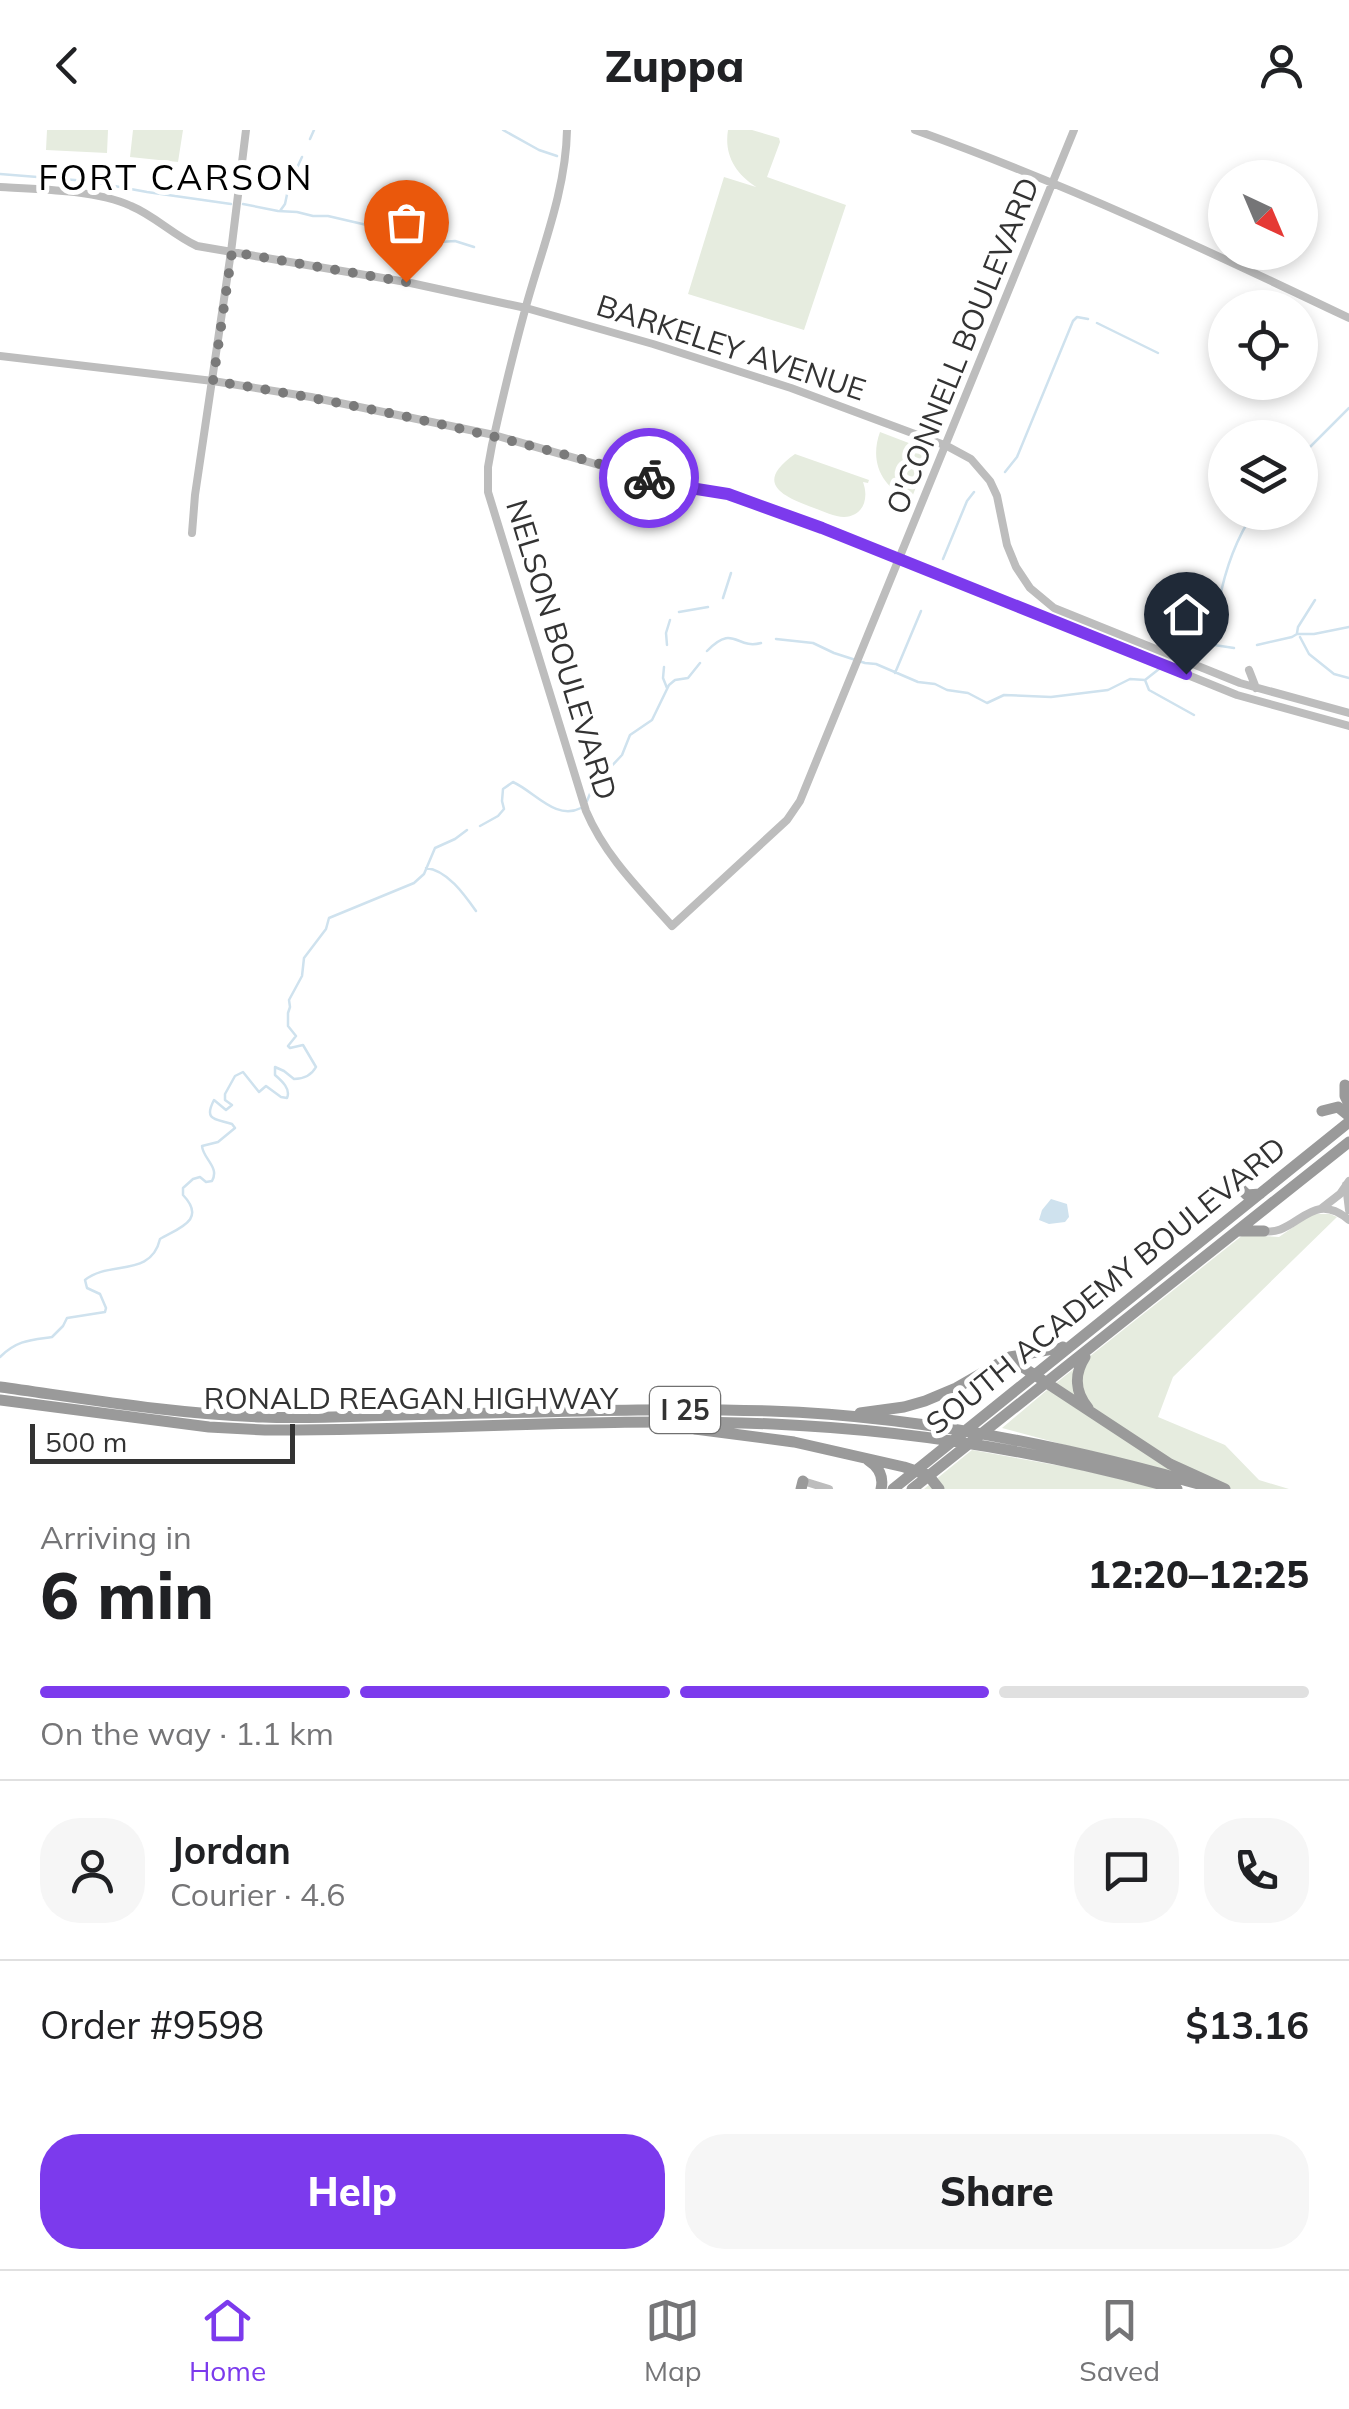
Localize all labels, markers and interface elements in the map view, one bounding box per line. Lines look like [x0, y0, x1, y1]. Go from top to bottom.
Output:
text: Zuppa [605, 37, 744, 93]
icon: back [40, 38, 95, 93]
icon: person [1254, 38, 1309, 93]
district label: FORT CARSON [38, 155, 314, 199]
north arrow [1208, 160, 1318, 270]
map controls [1208, 160, 1318, 530]
street label: O'CONNELL BOULEVARD [877, 172, 1047, 519]
pin [364, 180, 449, 283]
icon: bag [379, 195, 434, 250]
street label: BARKELEY AVENUE [592, 286, 871, 408]
button: locate [1208, 290, 1318, 400]
button: layers [1208, 420, 1318, 530]
courier [599, 428, 699, 528]
icon: bike [622, 451, 677, 506]
street label: NELSON BOULEVARD [498, 495, 626, 804]
pin [1144, 572, 1229, 675]
icon: home [1159, 587, 1214, 642]
street label: SOUTH ACADEMY BOULEVARD [918, 1128, 1293, 1442]
street label: RONALD REAGAN HIGHWAY [204, 1379, 619, 1417]
road number: I 25 [650, 1387, 720, 1433]
scale bar [30, 1419, 295, 1464]
text: 500 m [45, 1424, 127, 1459]
text: Arriving in [40, 1517, 192, 1557]
text: 12:20–12:25 [1088, 1550, 1309, 1598]
text: 6 min [40, 1554, 214, 1635]
text: On the way · 1.1 km [40, 1713, 334, 1753]
button: person [40, 1818, 145, 1923]
button: chat [1074, 1818, 1179, 1923]
button: phone [1204, 1818, 1309, 1923]
text: Jordan [170, 1826, 291, 1874]
text: Courier · 4.6 [170, 1874, 346, 1914]
text: Order #9598 [40, 2001, 264, 2049]
text: $13.16 [1186, 2001, 1309, 2049]
button: Help [40, 2134, 665, 2249]
button: Share [685, 2134, 1309, 2249]
tab: Home [189, 2293, 266, 2388]
tab: Map [644, 2293, 702, 2388]
tab: Saved [1079, 2293, 1160, 2388]

